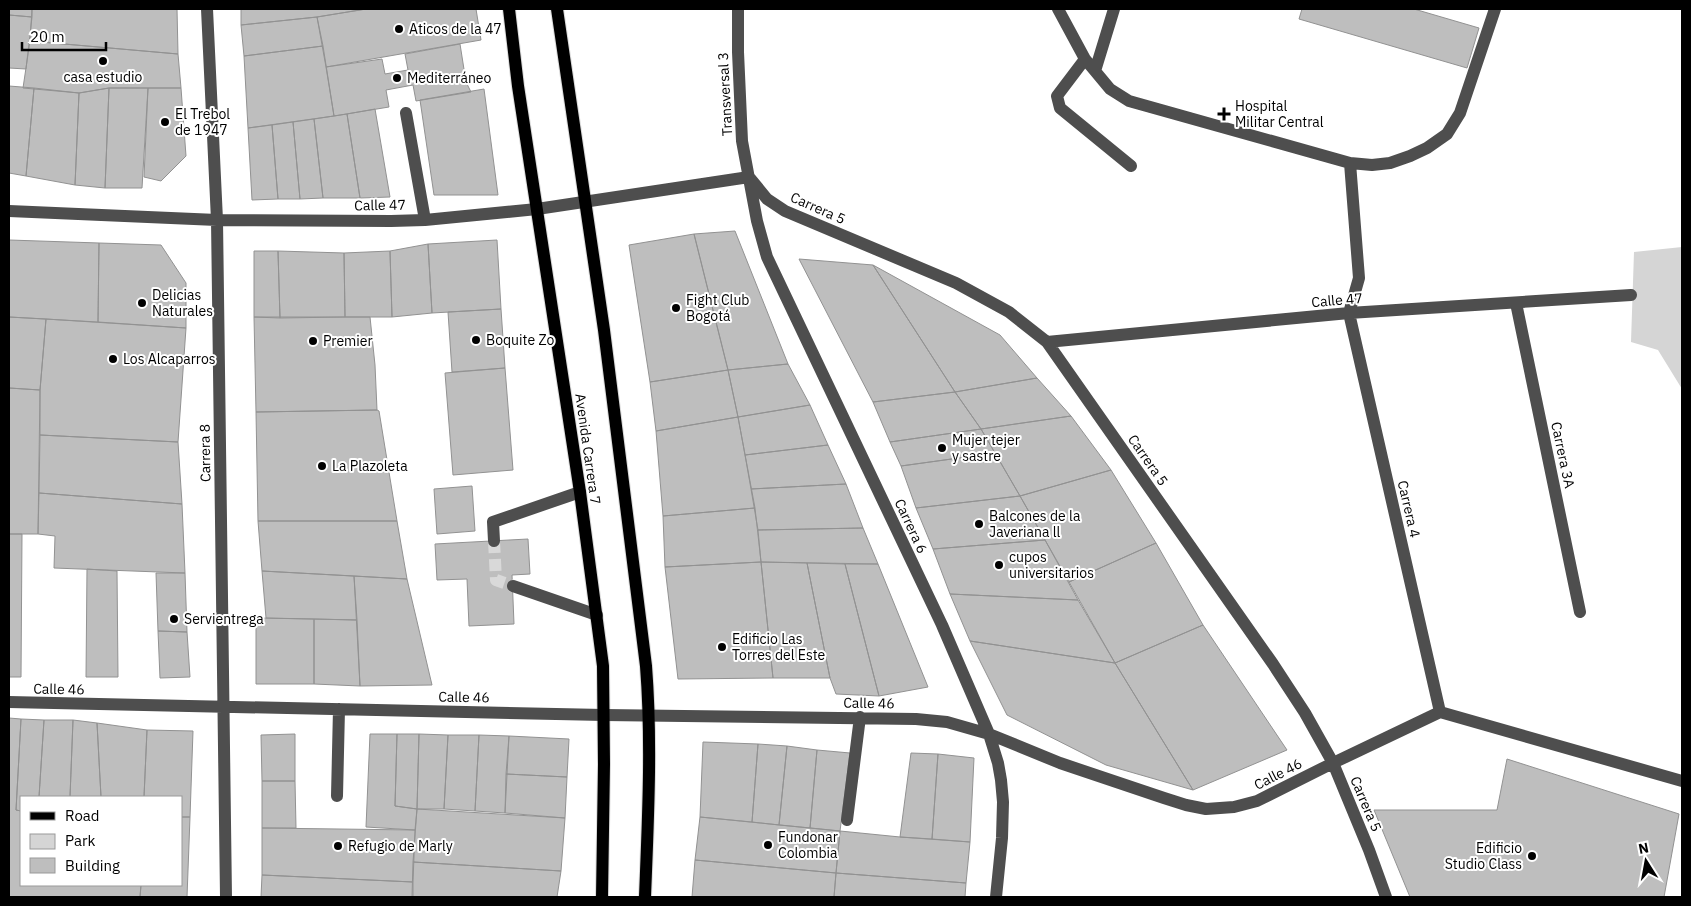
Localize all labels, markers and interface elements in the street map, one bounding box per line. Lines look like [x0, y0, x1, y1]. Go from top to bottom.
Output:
scale bar [22, 20, 106, 52]
place label: Aticos de la 47 [409, 20, 502, 38]
marker: Aticos de la 47 [393, 23, 405, 35]
text: 20 m [30, 27, 65, 46]
street label: Transversal 3 [714, 52, 736, 136]
marker: casa estudio [97, 55, 109, 67]
place label: casa estudio [64, 68, 143, 86]
place label: Mediterráneo [407, 69, 492, 87]
marker: Mediterráneo [391, 72, 403, 84]
place label: Hospital Militar Central [1235, 97, 1324, 131]
place label: El Trebol de 1947 [175, 105, 230, 139]
marker: Hospital Militar Central [1217, 107, 1231, 121]
marker: El Trebol de 1947 [159, 116, 171, 128]
street label: Carrera 5 [788, 188, 848, 228]
street label: Calle 47 [354, 196, 406, 214]
place label: Delicias Naturales [152, 286, 213, 320]
street label: Calle 47 [1311, 289, 1363, 311]
place label: Fight Club Bogotá [686, 291, 749, 325]
marker: Delicias Naturales [136, 297, 148, 309]
marker: Fight Club Bogotá [670, 302, 682, 314]
place label: Boquite Zo [486, 331, 554, 349]
place label: Premier [323, 332, 373, 350]
marker: Boquite Zo [470, 334, 482, 346]
marker: Premier [307, 335, 319, 347]
place label: Los Alcaparros [123, 350, 216, 368]
marker: Los Alcaparros [107, 353, 119, 365]
street label: Avenida Carrera 7 [571, 392, 605, 506]
street label: Carrera 3A [1547, 420, 1579, 490]
street label: Carrera 8 [195, 424, 215, 482]
place label: Mujer tejer y sastre [952, 431, 1020, 465]
street label: Carrera 5 [1124, 431, 1172, 489]
marker: Mujer tejer y sastre [936, 442, 948, 454]
place label: La Plazoleta [332, 457, 408, 475]
marker: La Plazoleta [316, 460, 328, 472]
street label: Carrera 4 [1394, 479, 1424, 539]
street label: Carrera 6 [891, 496, 931, 556]
place label: Balcones de la Javeriana ll [989, 507, 1081, 541]
marker: Balcones de la Javeriana ll [973, 518, 985, 530]
place label: cupos universitarios [1009, 548, 1094, 582]
marker: cupos universitarios [993, 559, 1005, 571]
place label: Servientrega [184, 610, 264, 628]
marker: Servientrega [168, 613, 180, 625]
place label: Edificio Las Torres del Este [732, 630, 826, 664]
marker: Edificio Las Torres del Este [716, 641, 728, 653]
street label: Calle 46 [33, 680, 85, 698]
street label: Calle 46 [438, 688, 490, 706]
street label: Calle 46 [843, 694, 895, 712]
street label: Calle 46 [1251, 754, 1305, 794]
street label: Carrera 5 [1346, 774, 1386, 834]
legend [20, 796, 182, 886]
text: Road [65, 806, 100, 825]
place label: Fundonar Colombia [778, 828, 838, 862]
text: Park [65, 831, 95, 850]
north arrow [1621, 836, 1671, 886]
place label: Refugio de Marly [348, 837, 453, 855]
text: N [1637, 838, 1650, 858]
marker: Fundonar Colombia [762, 839, 774, 851]
place label: Edificio Studio Class [1445, 839, 1522, 873]
marker: Refugio de Marly [332, 840, 344, 852]
marker: Edificio Studio Class [1526, 850, 1538, 862]
text: Building [65, 856, 120, 875]

